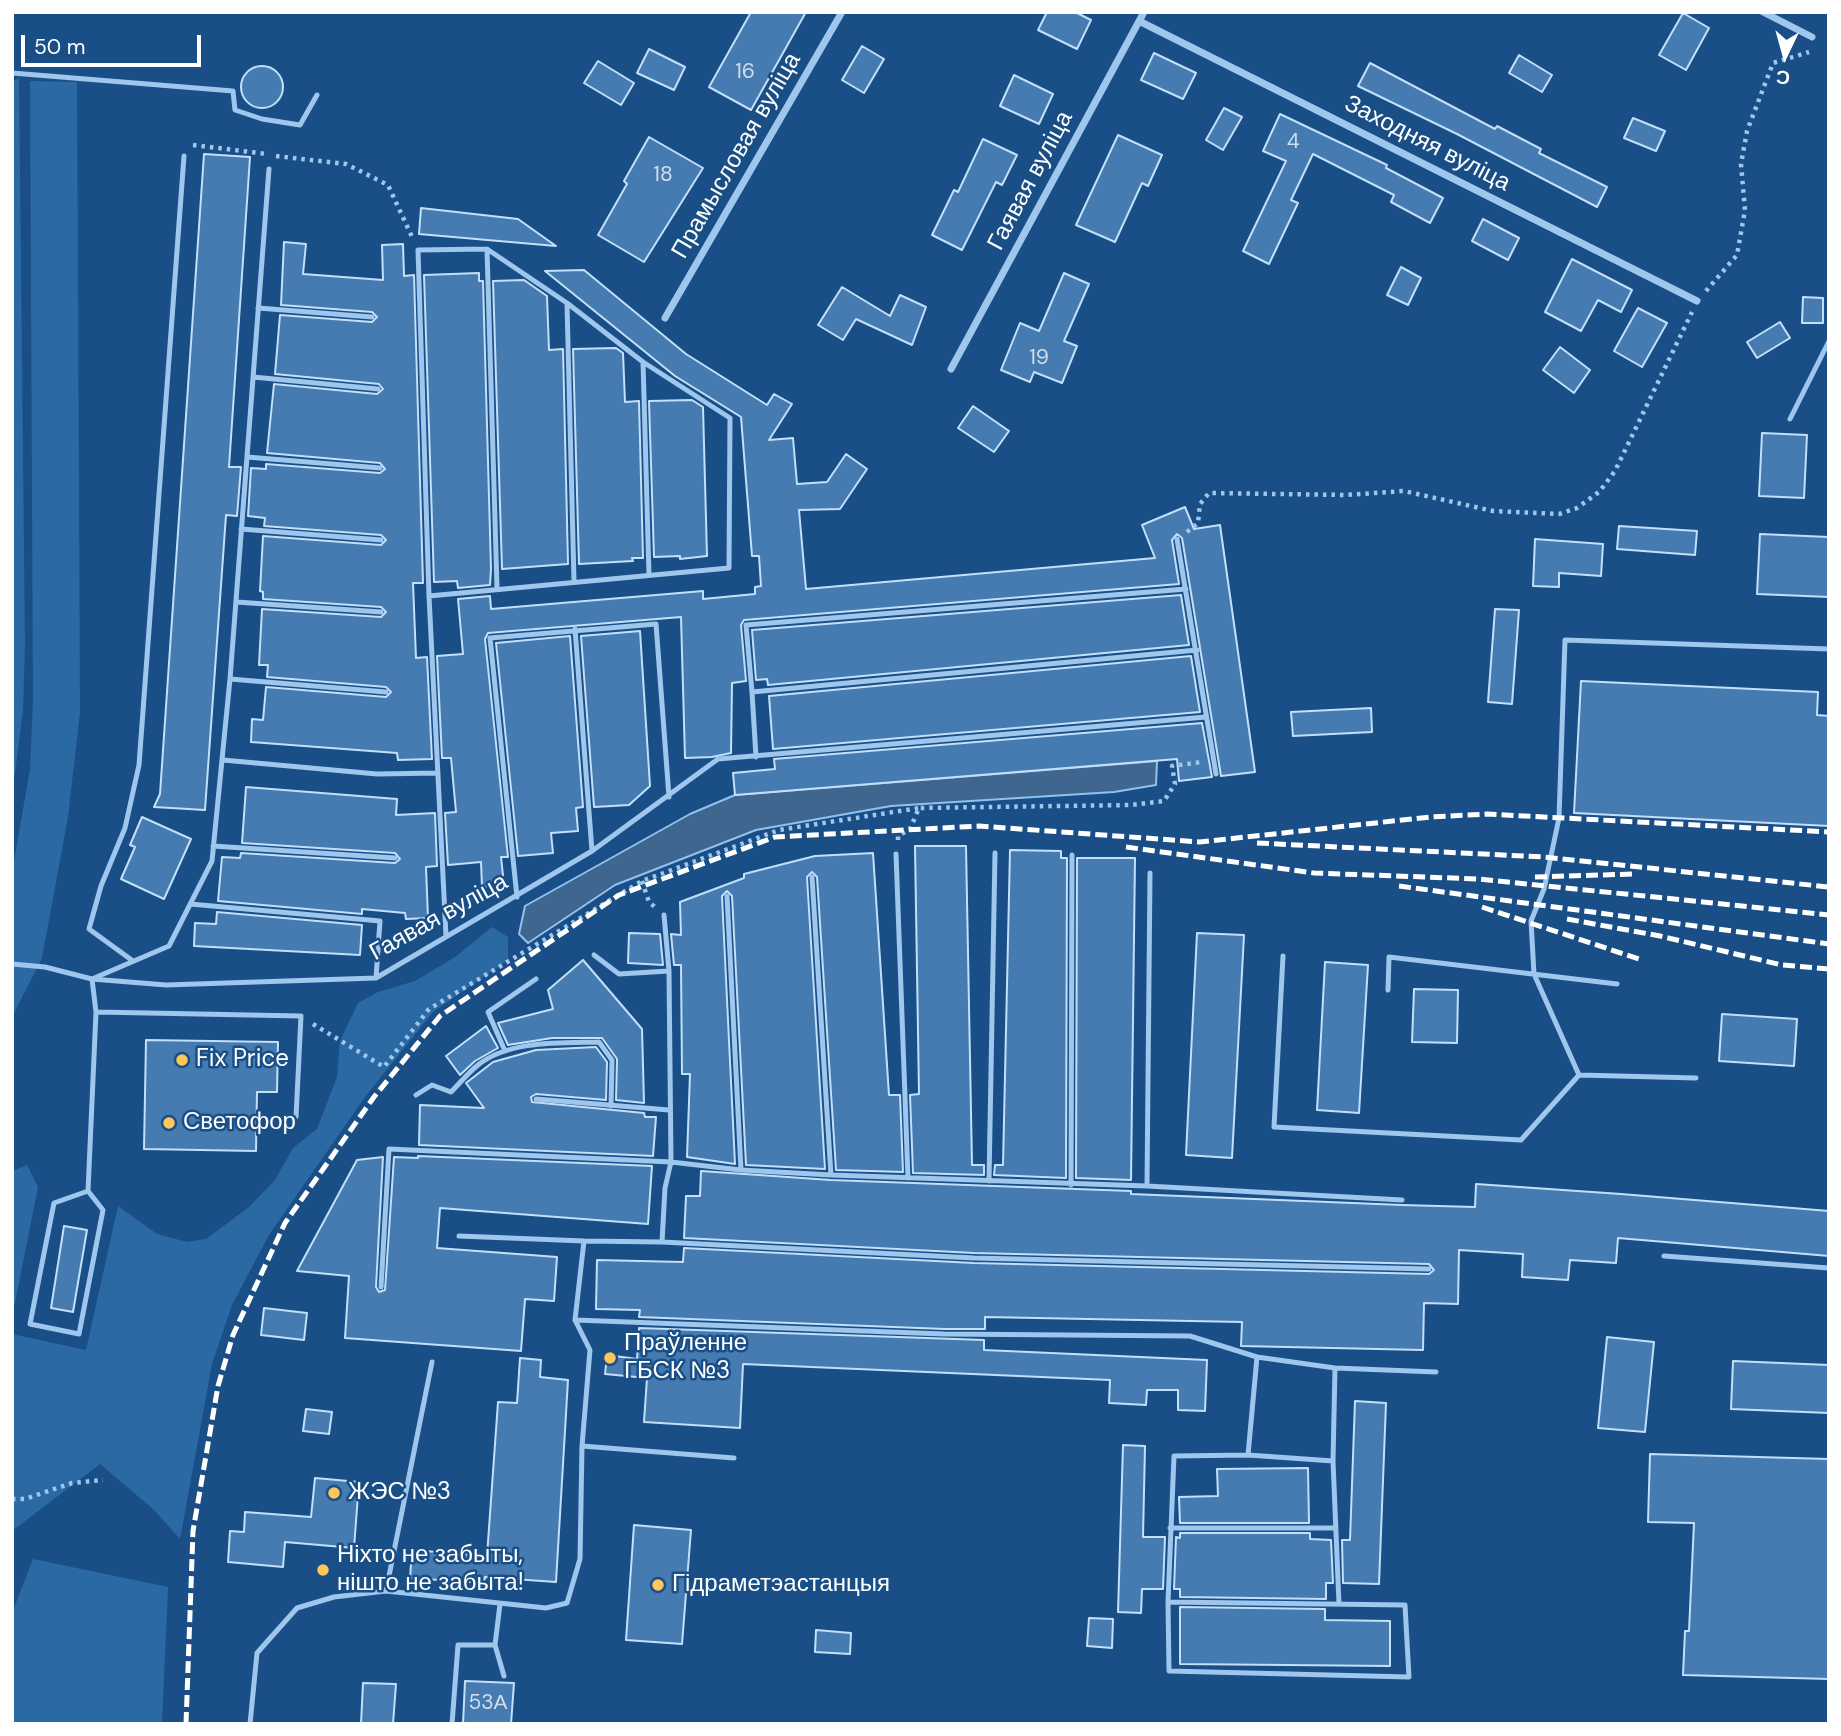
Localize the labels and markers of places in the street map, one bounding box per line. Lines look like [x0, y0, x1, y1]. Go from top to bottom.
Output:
place label: Fix Price [196, 1046, 289, 1074]
marker: Fix Price [174, 1052, 190, 1068]
place label: Светофор [183, 1109, 296, 1137]
marker: Светофор [161, 1115, 177, 1131]
place label: Праўленне ГБСК №3 [624, 1330, 747, 1386]
marker: Праўленне ГБСК №3 [602, 1350, 618, 1366]
place label: ЖЭС №3 [348, 1479, 451, 1507]
marker: ЖЭС №3 [326, 1485, 342, 1501]
place label: Ніхто не забыты, нішто не забыта! [337, 1542, 524, 1598]
marker: Ніхто не забыты, нішто не забыта! [315, 1562, 331, 1578]
place label: Гідраметэастанцыя [672, 1571, 890, 1599]
marker: Гідраметэастанцыя [650, 1577, 666, 1593]

